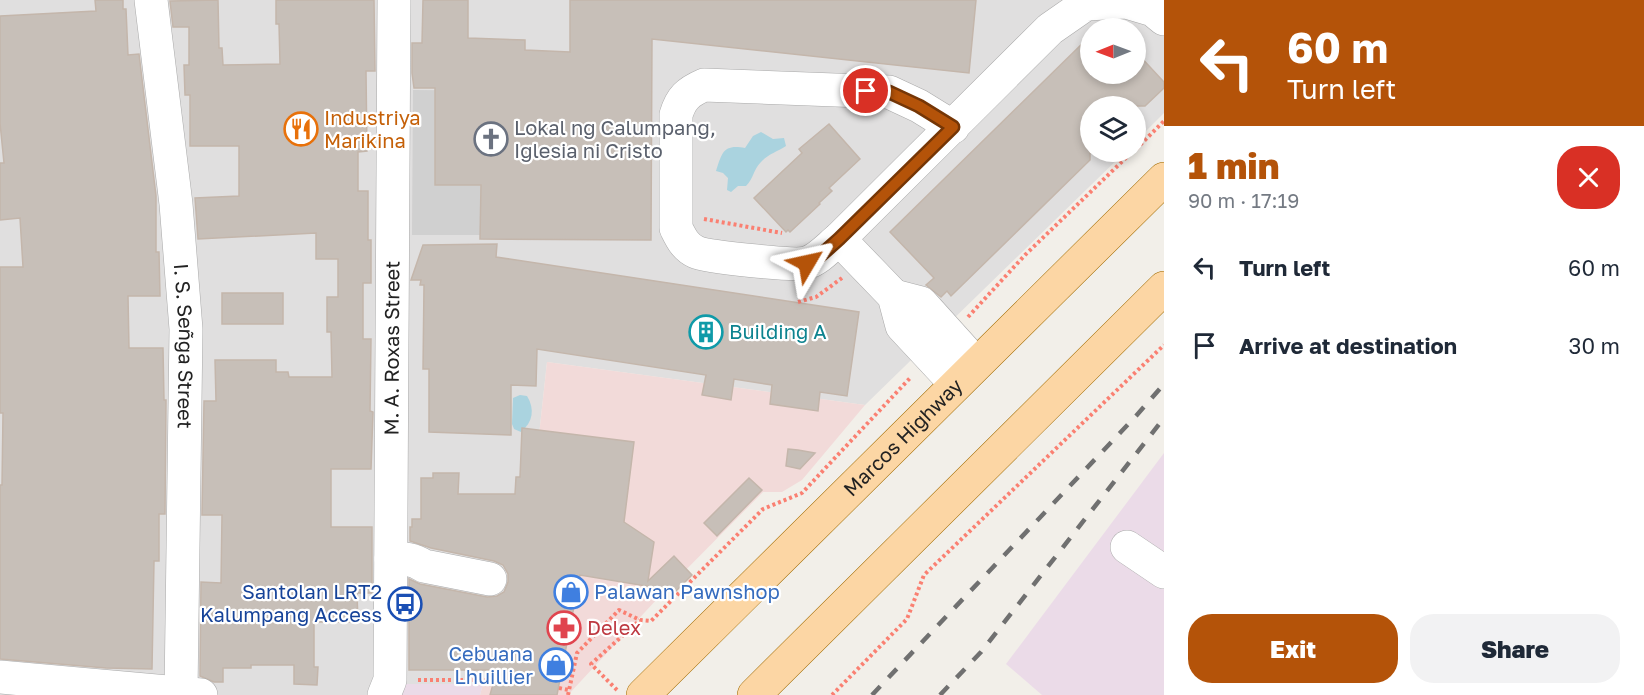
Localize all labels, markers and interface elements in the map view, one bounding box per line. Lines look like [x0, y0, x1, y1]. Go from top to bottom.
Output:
north arrow [1080, 18, 1146, 84]
map controls [1080, 18, 1146, 162]
text: 60 m [1287, 22, 1388, 72]
icon: left [1188, 24, 1266, 102]
pin [840, 65, 891, 116]
text: Turn left [1287, 73, 1396, 105]
icon: arrive [849, 74, 882, 107]
button: layers [1080, 96, 1146, 162]
place label: Industriya Marikina [324, 105, 421, 152]
restaurant icon: Industriya Marikina [283, 111, 319, 147]
place label: Lokal ng Calumpang, Iglesia ni Cristo [514, 115, 716, 162]
church icon: Lokal ng Calumpang, Iglesia ni Cristo [473, 121, 509, 157]
text: 1 min [1188, 144, 1279, 187]
button: close [1557, 146, 1620, 209]
text: 90 m · 17:19 [1188, 188, 1299, 212]
position arrow [775, 231, 839, 295]
icon: left [1188, 251, 1221, 284]
text: Turn left [1239, 254, 1330, 281]
text: 60 m [1568, 254, 1620, 281]
street label: M. A. Roxas Street [378, 261, 403, 436]
street label: I. S. Señga Street [170, 263, 199, 429]
building icon: Building A [688, 314, 724, 350]
place label: Building A [729, 319, 827, 343]
icon: arrive [1188, 329, 1221, 362]
text: Arrive at destination [1239, 332, 1457, 359]
text: 30 m [1569, 332, 1620, 359]
street label: Marcos Highway [838, 373, 967, 501]
shop icon: Palawan Pawnshop [553, 574, 589, 610]
place label: Santolan LRT2 Kalumpang Access [200, 579, 382, 626]
place label: Palawan Pawnshop [594, 579, 780, 603]
bus stop icon: Santolan LRT2 Kalumpang Access [387, 586, 423, 622]
pharmacy icon: Delex [546, 610, 582, 646]
button: Exit [1188, 614, 1398, 683]
button: Share [1410, 614, 1620, 683]
place label: Delex [587, 615, 641, 639]
place label: Cebuana Lhuillier [449, 641, 533, 688]
shop icon: Cebuana Lhuillier [538, 647, 574, 683]

